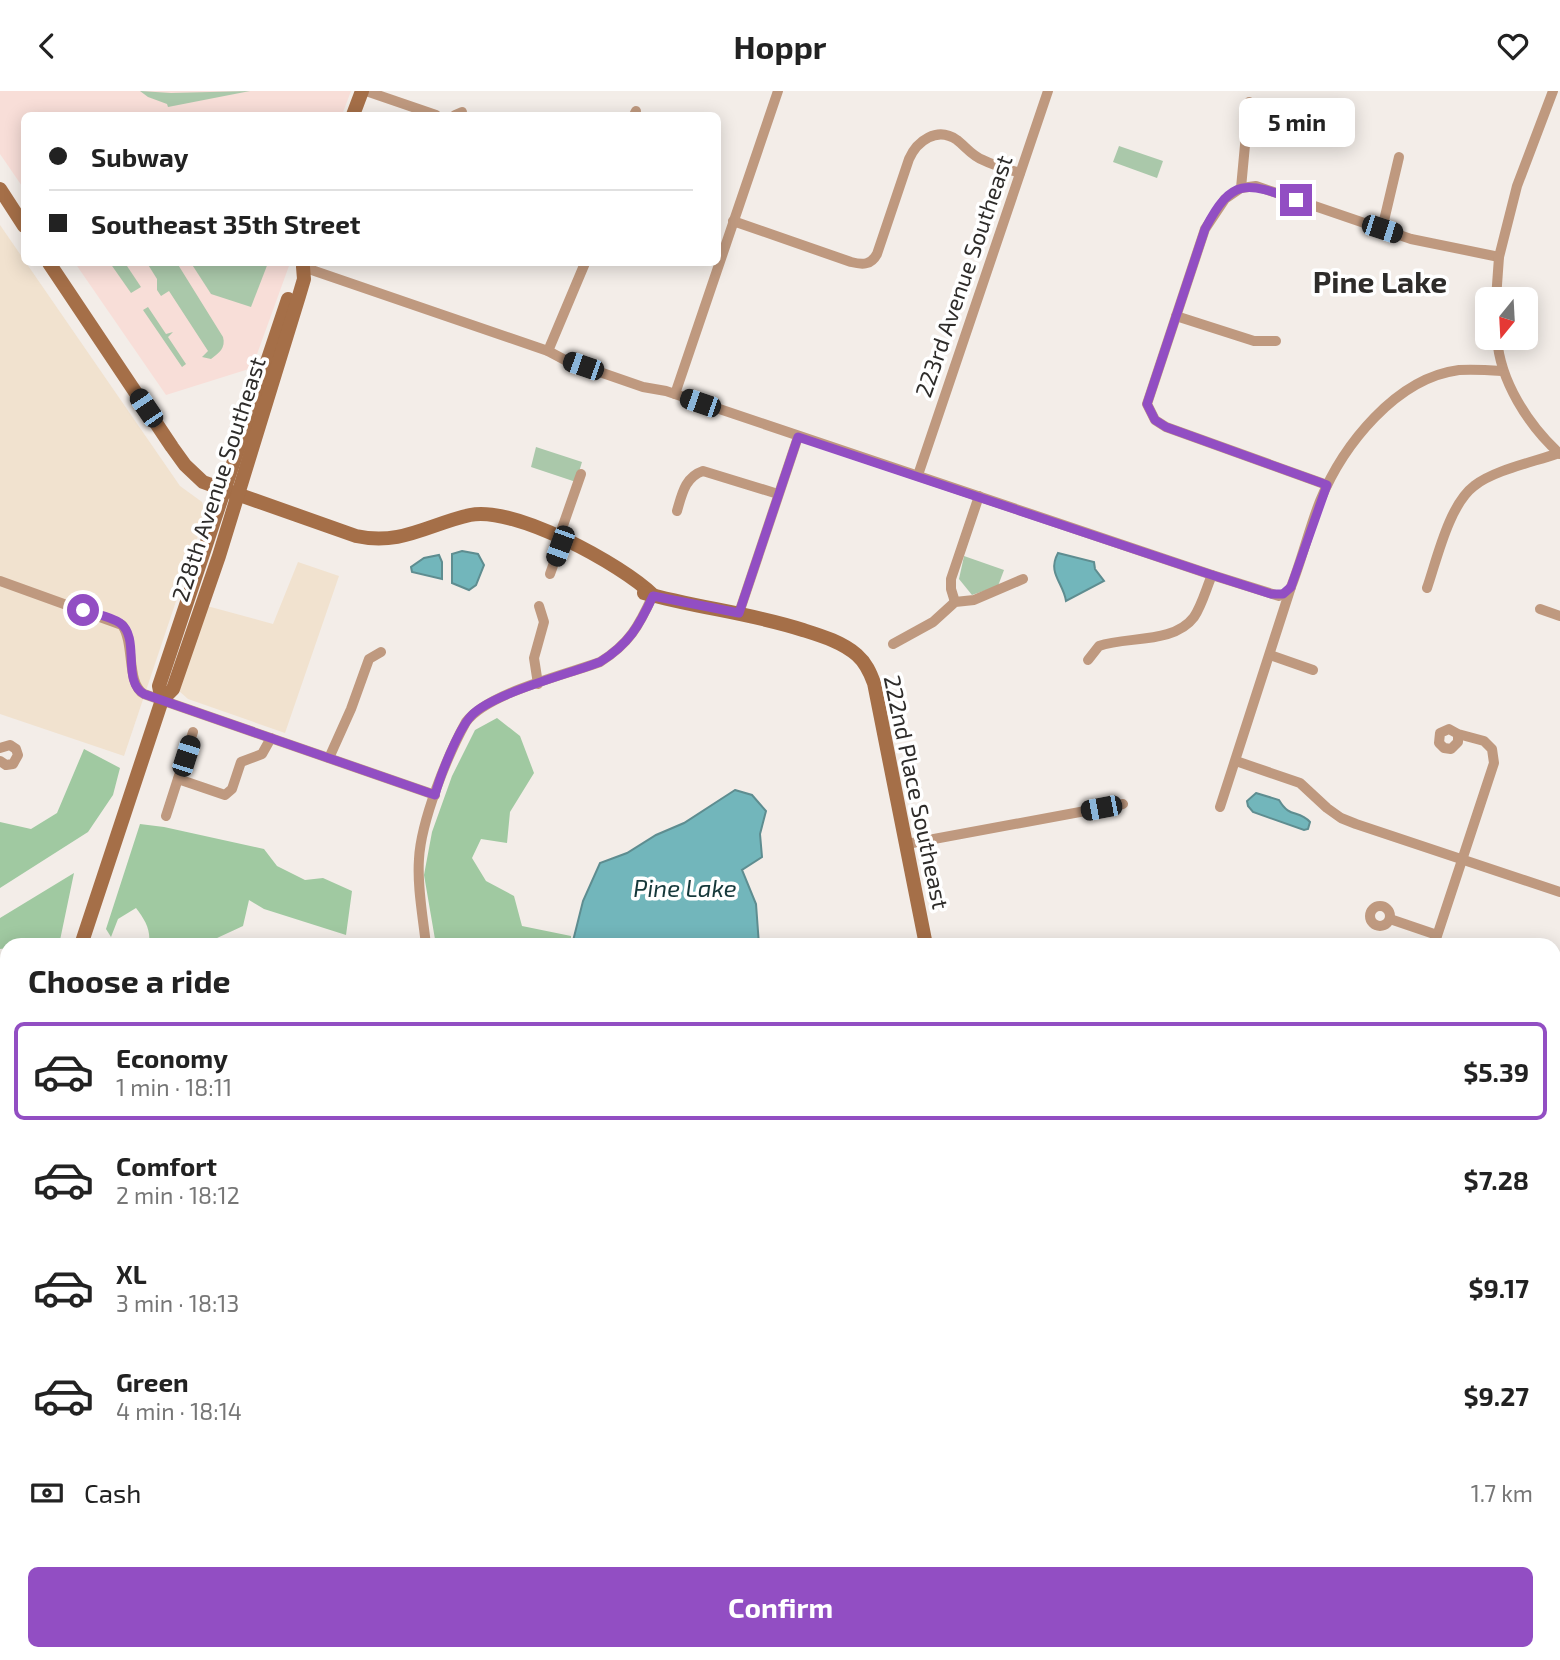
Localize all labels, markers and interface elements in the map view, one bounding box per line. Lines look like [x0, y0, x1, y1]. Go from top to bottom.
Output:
icon: back [28, 27, 66, 65]
text: Hoppr [733, 27, 827, 65]
icon: heart [1494, 27, 1532, 65]
callout: 5 min [1238, 98, 1354, 147]
text: 5 min [1268, 108, 1326, 136]
text: Subway [91, 141, 188, 172]
street label: 223rd Avenue Southeast [908, 151, 1018, 401]
route end [1280, 184, 1312, 216]
text: Southeast 35th Street [91, 208, 361, 239]
car [1359, 213, 1406, 245]
district label: Pine Lake [1313, 263, 1447, 299]
north arrow [1475, 287, 1538, 350]
map controls [1475, 287, 1538, 350]
car [560, 349, 607, 383]
street label: 228th Avenue Southeast [165, 353, 271, 605]
car [126, 385, 167, 431]
car [677, 386, 724, 420]
car [543, 523, 578, 569]
route start [67, 594, 99, 626]
street label: 222nd Place Southeast [878, 672, 956, 912]
car [170, 733, 203, 779]
car [1079, 794, 1124, 822]
water label: Pine Lake [633, 873, 737, 902]
text: Choose a ride [28, 961, 231, 999]
icon: car [32, 1040, 95, 1103]
text: Economy [116, 1042, 228, 1073]
text: $5.39 [1463, 1056, 1529, 1087]
text: 1 min · 18:11 [116, 1073, 232, 1101]
icon: car [32, 1148, 95, 1211]
text: Comfort [116, 1150, 217, 1181]
text: $7.28 [1464, 1164, 1529, 1195]
text: 2 min · 18:12 [116, 1181, 240, 1209]
icon: car [32, 1256, 95, 1319]
text: XL [116, 1258, 147, 1289]
text: $9.17 [1468, 1272, 1529, 1303]
text: 3 min · 18:13 [116, 1289, 239, 1317]
icon: car [32, 1364, 95, 1427]
text: Green [116, 1366, 189, 1397]
text: $9.27 [1463, 1380, 1529, 1411]
text: 4 min · 18:14 [116, 1397, 242, 1425]
icon: cash [28, 1474, 66, 1512]
text: Cash [84, 1477, 141, 1508]
text: 1.7 km [1471, 1479, 1533, 1507]
button: Confirm [28, 1567, 1533, 1647]

